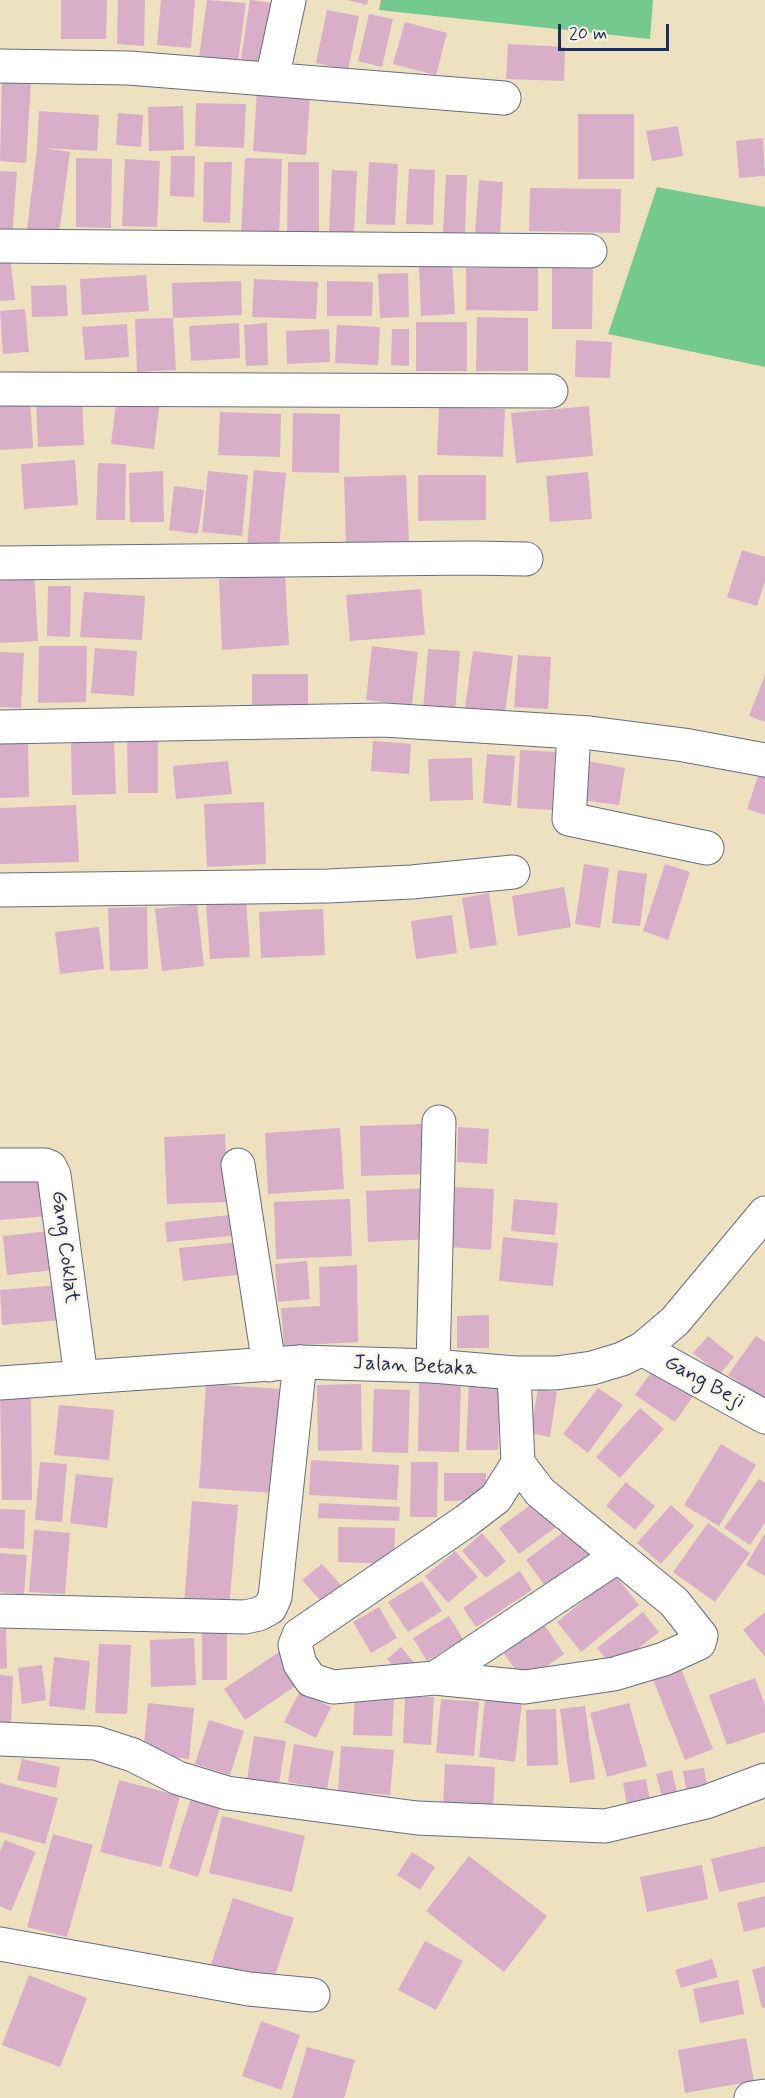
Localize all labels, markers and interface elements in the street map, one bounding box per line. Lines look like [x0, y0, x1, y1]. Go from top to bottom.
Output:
scale bar [561, 12, 672, 50]
text: 20 m [569, 22, 607, 46]
street label: Gang Coklat [45, 1189, 83, 1305]
street label: Jalan Betaka [352, 1351, 478, 1383]
street label: Gang Beji [659, 1351, 749, 1415]

